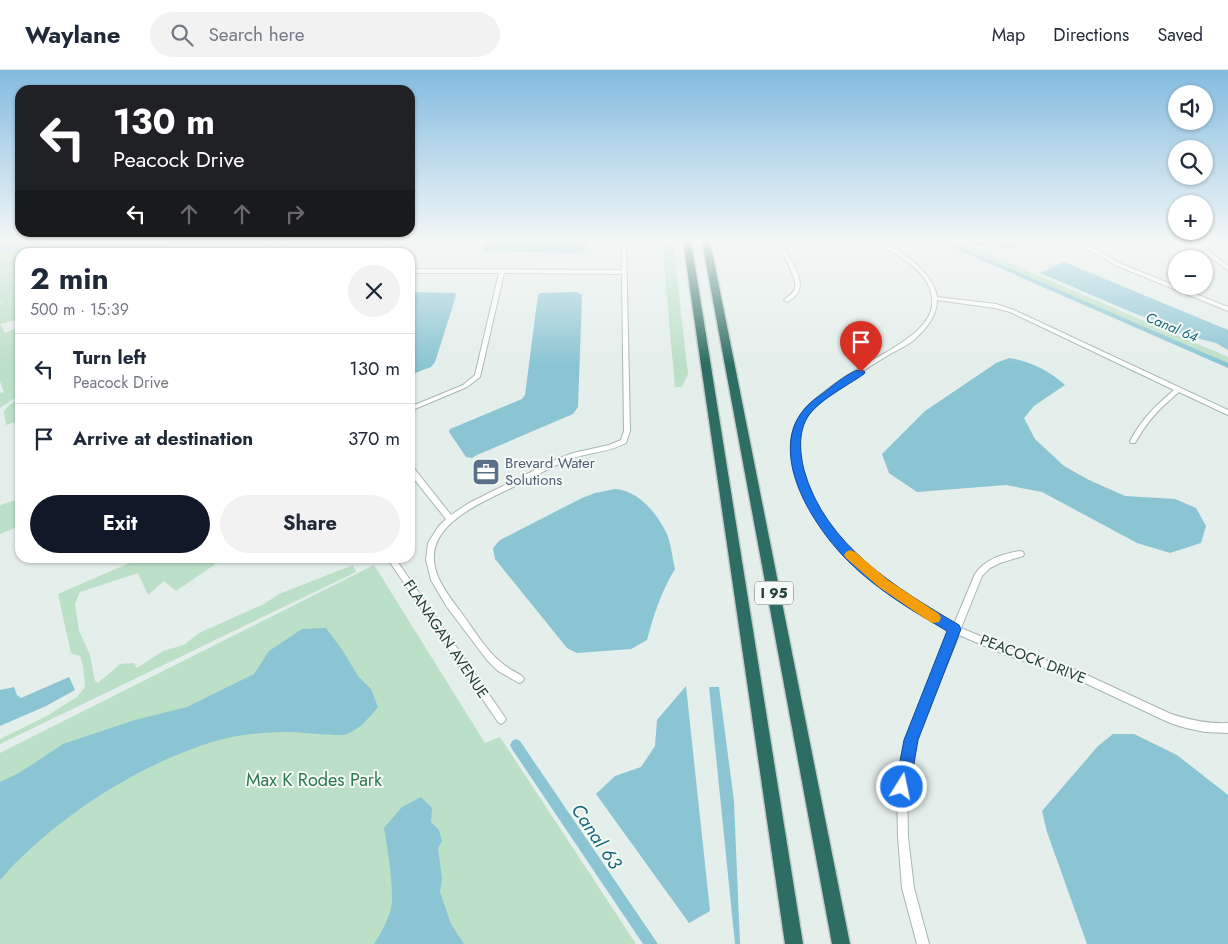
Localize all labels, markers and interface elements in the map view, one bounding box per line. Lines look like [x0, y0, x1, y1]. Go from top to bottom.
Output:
search box [150, 12, 500, 57]
text: Waylane [25, 17, 120, 52]
icon: search [168, 21, 196, 49]
text: Search here [208, 21, 305, 48]
text: Map [992, 22, 1025, 48]
text: Directions [1053, 22, 1129, 48]
text: Saved [1157, 22, 1203, 48]
map controls [1168, 85, 1213, 295]
button: sound [1168, 85, 1213, 130]
text: 130 m [113, 97, 215, 147]
icon: left [30, 105, 95, 170]
button: search [1168, 140, 1213, 185]
text: Peacock Drive [113, 143, 245, 175]
button: + [1168, 195, 1213, 240]
icon: left [122, 200, 150, 228]
icon: ahead [175, 200, 203, 228]
icon: ahead [228, 200, 256, 228]
icon: right [281, 200, 309, 228]
button: − [1168, 250, 1213, 295]
text: 2 min [30, 257, 109, 300]
button: close [348, 265, 400, 317]
text: 500 m · 15:39 [30, 298, 129, 321]
water label: Canal 64 [1143, 307, 1201, 347]
pin [840, 321, 882, 372]
icon: arrive [847, 328, 875, 356]
text: Turn left [73, 344, 146, 371]
icon: left [30, 355, 58, 383]
text: 130 m [349, 355, 400, 382]
text: Peacock Drive [73, 371, 169, 394]
icon: arrive [30, 425, 58, 453]
text: Arrive at destination [73, 425, 253, 452]
text: 370 m [348, 425, 400, 452]
place label: Brevard Water Solutions [505, 452, 596, 491]
office icon: Brevard Water Solutions [471, 457, 501, 487]
button: Exit [30, 495, 210, 553]
button: Share [220, 495, 400, 553]
street label: FLANAGAN AVENUE [398, 575, 494, 703]
road number: I 95 [755, 582, 793, 604]
street label: PEACOCK DRIVE [977, 629, 1089, 689]
position arrow [875, 760, 927, 812]
park label: Max K Rodes Park [246, 767, 382, 793]
water label: Canal 63 [565, 798, 629, 875]

